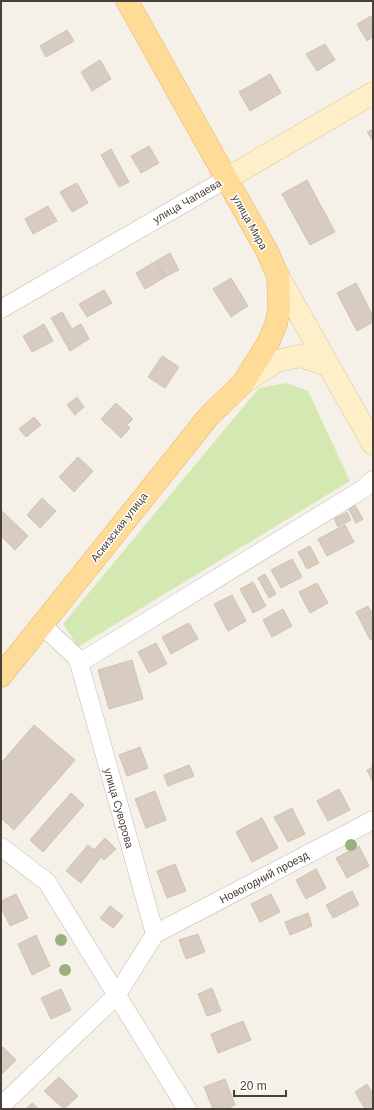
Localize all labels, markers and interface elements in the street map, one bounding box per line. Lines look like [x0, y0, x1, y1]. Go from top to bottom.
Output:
street label: улица Чапаева [151, 176, 224, 225]
street label: улица Мира [230, 192, 270, 252]
street label: Аскизская улица [88, 489, 150, 564]
street label: улица Суворова [102, 767, 136, 850]
street label: Новогодний проезд [218, 848, 311, 905]
scale bar [234, 1072, 286, 1098]
text: 20 m [240, 1079, 267, 1093]

